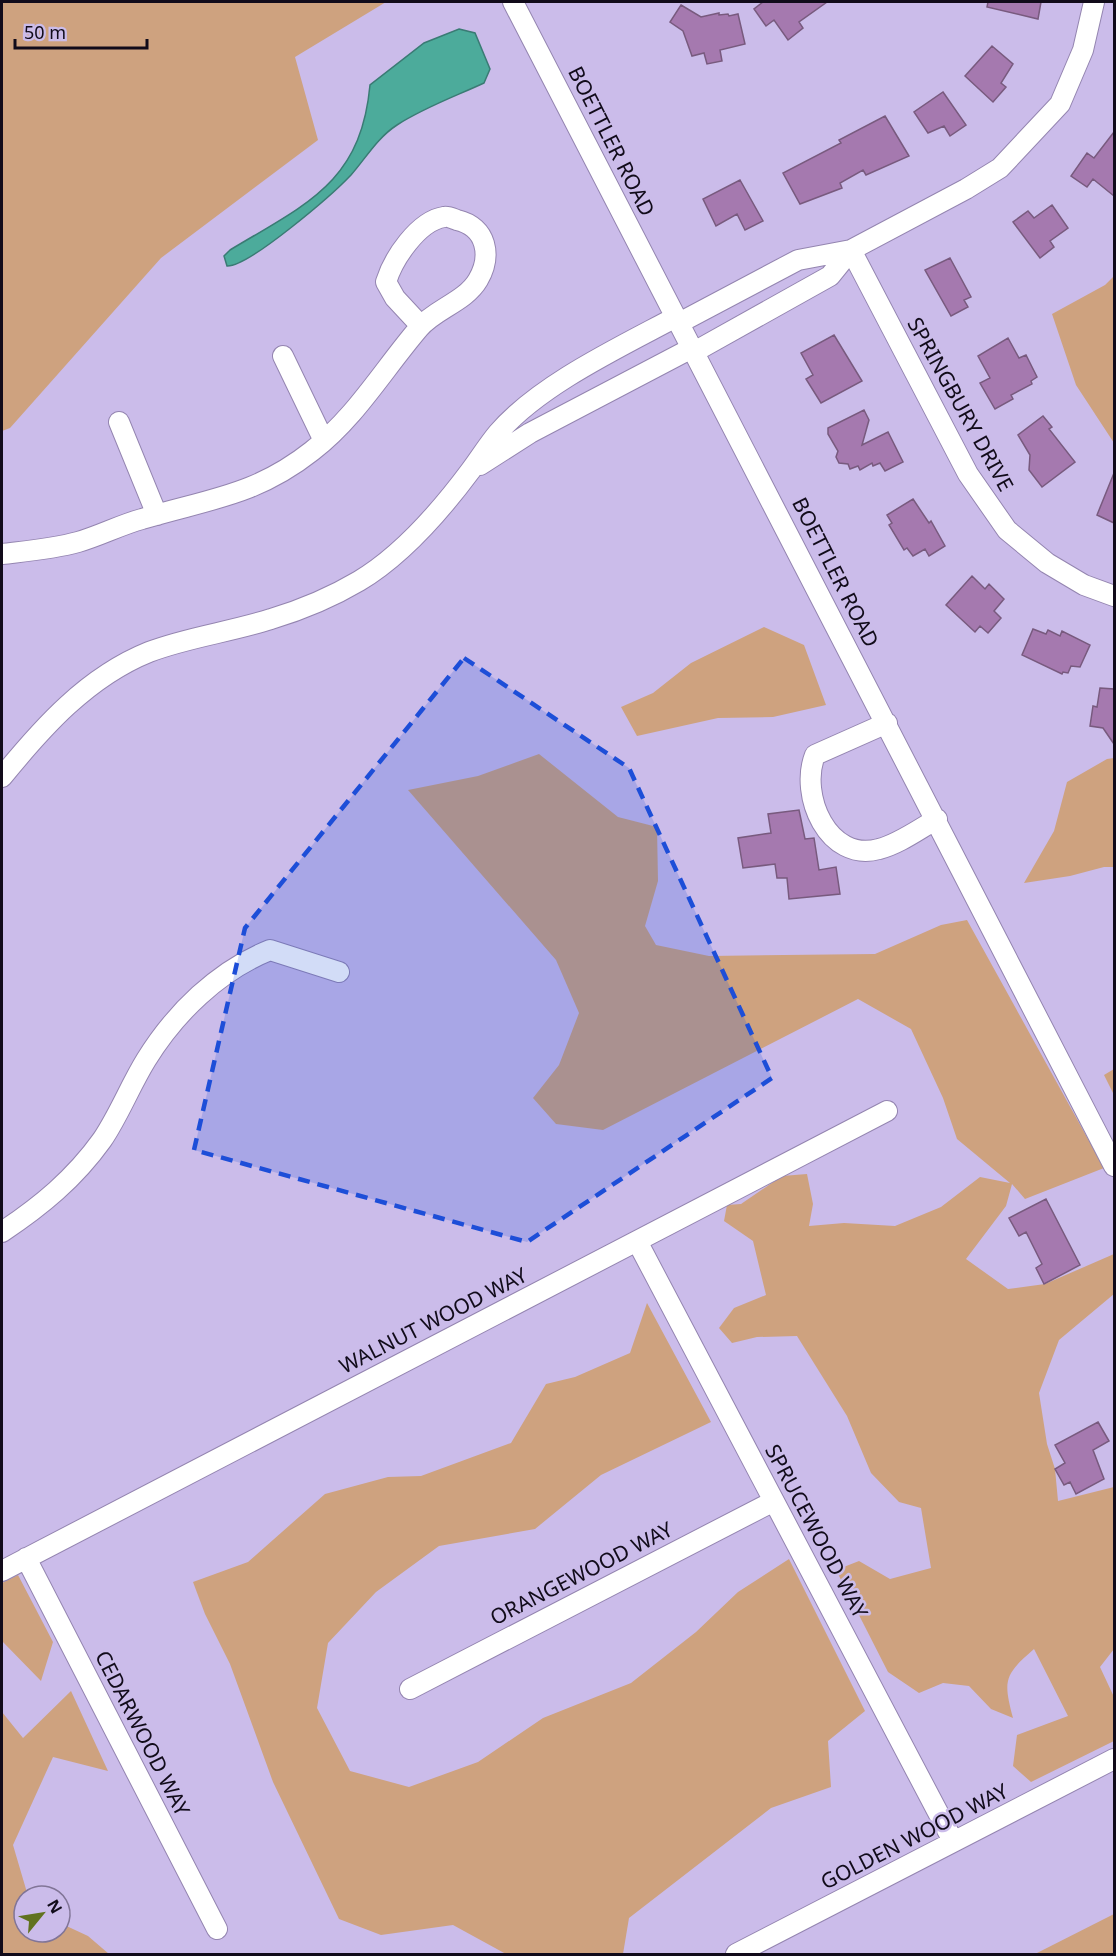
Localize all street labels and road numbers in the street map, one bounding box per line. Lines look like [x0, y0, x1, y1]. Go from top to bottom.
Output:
street label: BOETTLER ROAD [562, 61, 662, 221]
street label: SPRINGBURY DRIVE [902, 312, 1020, 496]
street label: BOETTLER ROAD [786, 492, 886, 652]
street label: WALNUT WOOD WAY [334, 1260, 532, 1380]
street label: SPRUCEWOOD WAY [759, 1439, 875, 1623]
street label: ORANGEWOOD WAY [485, 1515, 677, 1631]
street label: CEDARWOOD WAY [89, 1646, 197, 1821]
street label: GOLDEN WOOD WAY [816, 1777, 1013, 1895]

